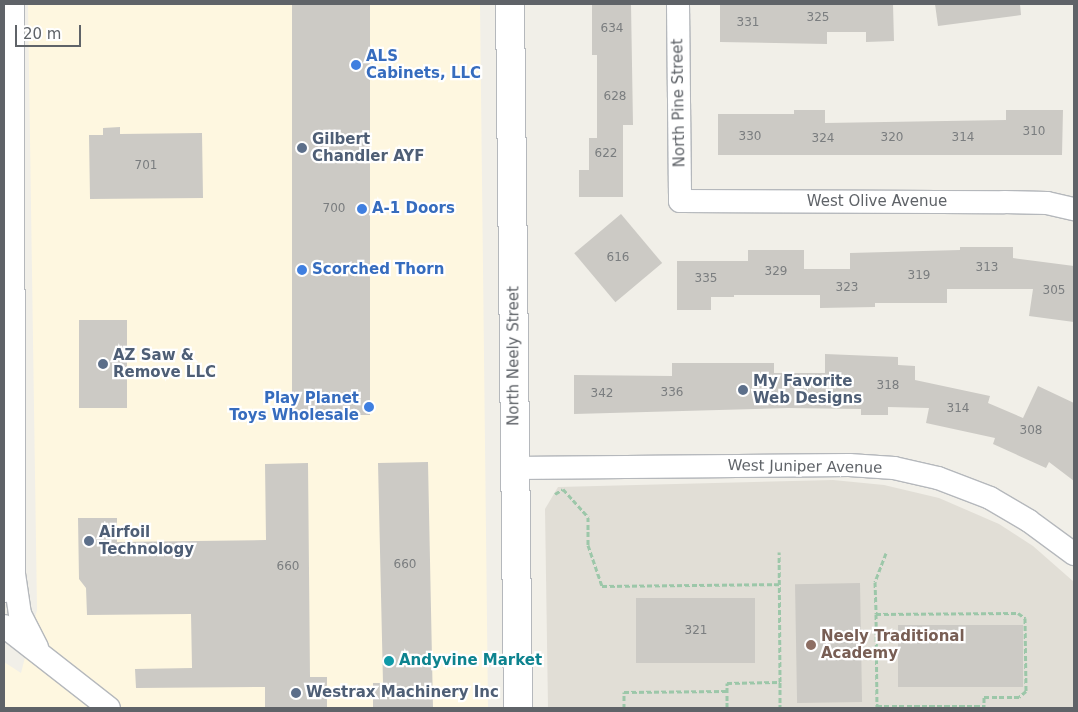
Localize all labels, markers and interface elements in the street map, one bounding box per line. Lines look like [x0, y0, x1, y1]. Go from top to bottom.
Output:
house number: 325 [807, 11, 829, 25]
scale bar [18, 15, 84, 47]
house number: 331 [737, 16, 759, 30]
house number: 634 [601, 22, 623, 36]
text: 20 m [23, 25, 61, 43]
street label: North Pine Street [669, 39, 689, 167]
place label: ALS Cabinets, LLC [366, 47, 481, 82]
marker: ALS Cabinets, LLC [350, 59, 362, 71]
house number: 628 [604, 90, 626, 104]
house number: 310 [1023, 125, 1045, 139]
place label: Gilbert Chandler AYF [312, 130, 424, 165]
house number: 330 [739, 130, 761, 144]
house number: 320 [881, 131, 903, 145]
house number: 314 [952, 131, 974, 145]
house number: 324 [812, 132, 834, 146]
marker: Gilbert Chandler AYF [296, 142, 308, 154]
house number: 622 [595, 147, 617, 161]
house number: 701 [135, 159, 157, 173]
street label: West Olive Avenue [807, 193, 947, 211]
place label: A-1 Doors [372, 200, 455, 218]
house number: 700 [323, 202, 345, 216]
marker: A-1 Doors [356, 203, 368, 215]
house number: 616 [607, 251, 629, 265]
place label: Scorched Thorn [312, 261, 444, 279]
house number: 313 [976, 261, 998, 275]
marker: Scorched Thorn [296, 264, 308, 276]
house number: 329 [765, 265, 787, 279]
house number: 319 [908, 269, 930, 283]
house number: 335 [695, 272, 717, 286]
house number: 323 [836, 281, 858, 295]
house number: 305 [1043, 284, 1065, 298]
street label: North Neely Street [505, 286, 523, 426]
place label: AZ Saw & Remove LLC [113, 346, 216, 381]
marker: AZ Saw & Remove LLC [97, 358, 109, 370]
place label: My Favorite Web Designs [753, 372, 862, 407]
house number: 318 [877, 379, 899, 393]
marker: My Favorite Web Designs [737, 384, 749, 396]
house number: 336 [661, 386, 683, 400]
house number: 342 [591, 387, 613, 401]
place label: Play Planet Toys Wholesale [229, 389, 359, 424]
marker: Play Planet Toys Wholesale [363, 401, 375, 413]
house number: 314 [947, 402, 969, 416]
house number: 308 [1020, 424, 1042, 438]
street label: West Juniper Avenue [728, 457, 882, 477]
place label: Airfoil Technology [99, 523, 194, 558]
marker: Airfoil Technology [83, 535, 95, 547]
house number: 660 [394, 558, 416, 572]
house number: 660 [277, 560, 299, 574]
house number: 321 [685, 624, 707, 638]
place label: Neely Traditional Academy [821, 627, 965, 662]
marker: Neely Traditional Academy [805, 639, 817, 651]
place label: Andyvine Market [399, 652, 542, 670]
marker: Andyvine Market [383, 655, 395, 667]
place label: Westrax Machinery Inc [306, 684, 499, 702]
marker: Westrax Machinery Inc [290, 687, 302, 699]

